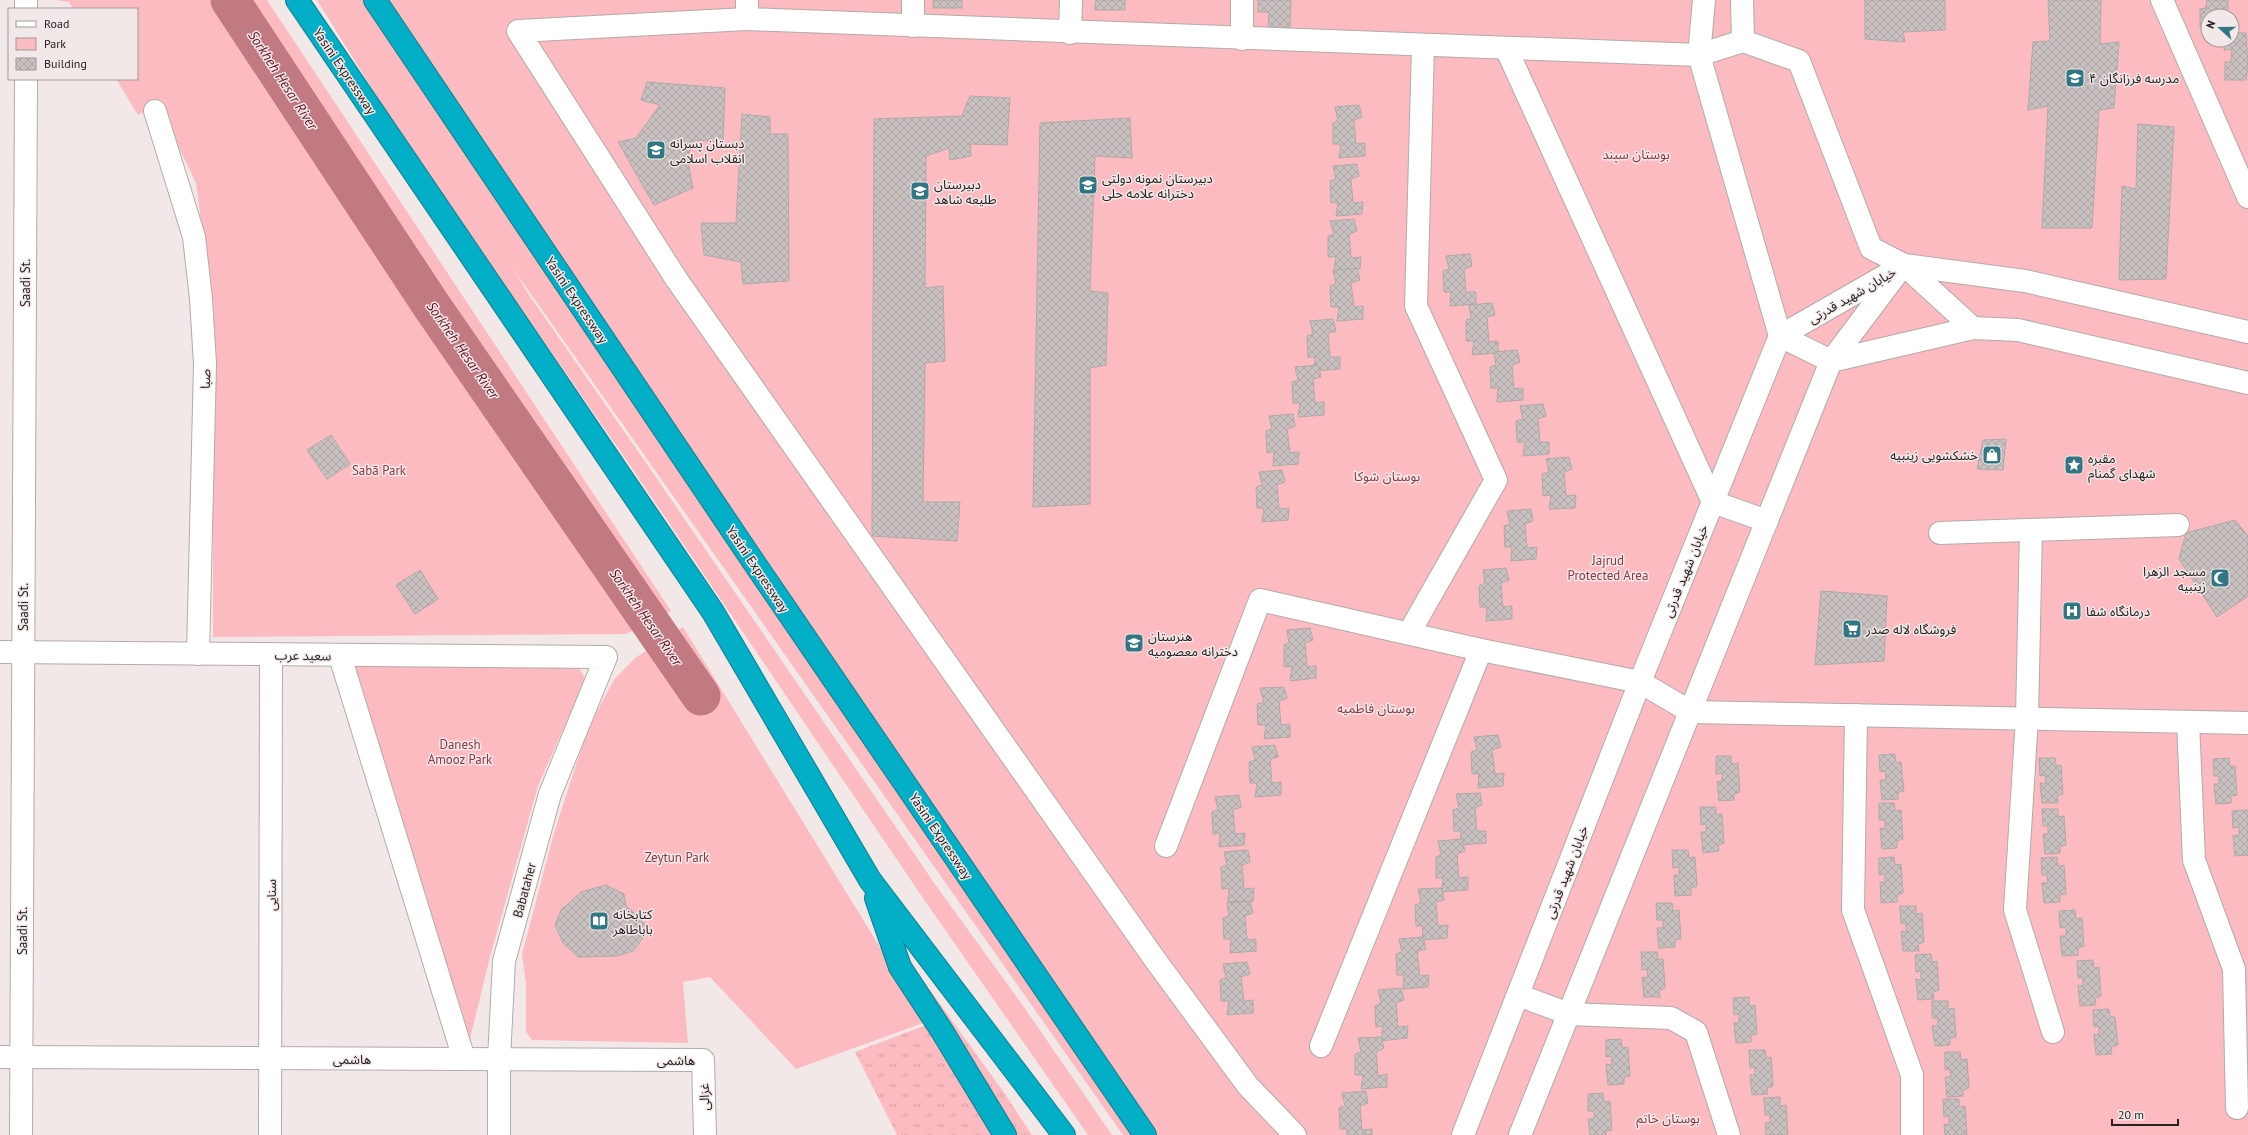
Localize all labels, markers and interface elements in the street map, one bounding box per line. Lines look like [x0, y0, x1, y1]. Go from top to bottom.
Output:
legend [8, 8, 138, 80]
north arrow [2200, 8, 2240, 48]
text: Road [44, 16, 69, 31]
text: N [2203, 19, 2218, 30]
street label: Yasini Expressway [309, 25, 380, 118]
water label: Sorkheh Hesar River [244, 27, 322, 134]
text: Park [44, 36, 66, 51]
text: Building [44, 56, 87, 71]
school or university icon: مدرسه فرزانگان ۴ [2064, 67, 2086, 89]
place label: مدرسه فرزانگان ۴ [2089, 70, 2179, 87]
place label: دبستان پسرانه انقلاب اسلامی [670, 135, 745, 167]
school or university icon: دبستان پسرانه انقلاب اسلامی [645, 139, 667, 161]
park label: بوستان سپند [1602, 146, 1670, 164]
place label: دبیرستان نمونه دولتی دخترانه علامه حلی [1102, 170, 1213, 202]
school or university icon: دبیرستان نمونه دولتی دخترانه علامه حلی [1077, 174, 1099, 196]
place label: دبیرستان طلیعه شاهد [934, 176, 997, 208]
school or university icon: دبیرستان طلیعه شاهد [909, 180, 931, 202]
street label: Yasini Expressway [541, 254, 612, 347]
street label: Saadi St. [17, 259, 34, 307]
street label: خیابان شهید قدرتی [1805, 263, 1899, 327]
water label: Sorkheh Hesar River [423, 298, 504, 403]
street label: صبا [197, 369, 214, 389]
shop icon: خشکشویی زینبیه [1981, 444, 2003, 466]
place label: خشکشویی زینبیه [1890, 447, 1978, 464]
place label: مقبره شهدای گمنام [2088, 450, 2156, 483]
place icon: مقبره شهدای گمنام [2063, 454, 2085, 476]
park label: Sabā Park [352, 462, 407, 479]
park label: بوستان شوکا [1354, 468, 1420, 485]
street label: خیابان شهید قدرتی [1659, 522, 1712, 620]
street label: Yasini Expressway [722, 523, 793, 616]
park label: Jajrud Protected Area [1568, 552, 1648, 584]
place label: مسجد الزهرا زینبیه [2143, 563, 2206, 595]
water label: Sorkheh Hesar River [606, 565, 687, 670]
mosque icon: مسجد الزهرا زینبیه [2209, 567, 2231, 589]
street label: Saadi St. [15, 583, 32, 631]
hospital icon: درمانگاه شفا [2061, 600, 2083, 622]
place label: درمانگاه شفا [2086, 603, 2150, 620]
supermarket icon: فروشگاه لاله صدر [1841, 618, 1863, 640]
place label: فروشگاه لاله صدر [1865, 621, 1956, 638]
place label: هنرستان دخترانه معصومیه [1148, 628, 1238, 660]
school or university icon: هنرستان دخترانه معصومیه [1123, 632, 1145, 654]
street label: سعید عرب [274, 647, 332, 664]
park label: بوستان فاطمیه [1337, 700, 1415, 717]
park label: Danesh Amooz Park [428, 736, 493, 768]
street label: Yasini Expressway [905, 790, 976, 883]
street label: خیابان شهید قدرتی [1541, 823, 1592, 921]
park label: Zeytun Park [645, 849, 710, 866]
street label: Babataher [509, 860, 540, 920]
street label: سنایی [263, 879, 280, 911]
place label: کتابخانه باباطاهر [612, 906, 653, 938]
street label: Saadi St. [14, 907, 31, 955]
library icon: کتابخانه باباطاهر [588, 910, 610, 932]
street label: هاشمی [333, 1051, 371, 1068]
street label: هاشمی [657, 1052, 695, 1069]
street label: غزالی [696, 1083, 713, 1111]
scale bar [2112, 1101, 2178, 1127]
text: 20 m [2118, 1107, 2144, 1122]
park label: بوستان خاتم [1636, 1110, 1700, 1129]

